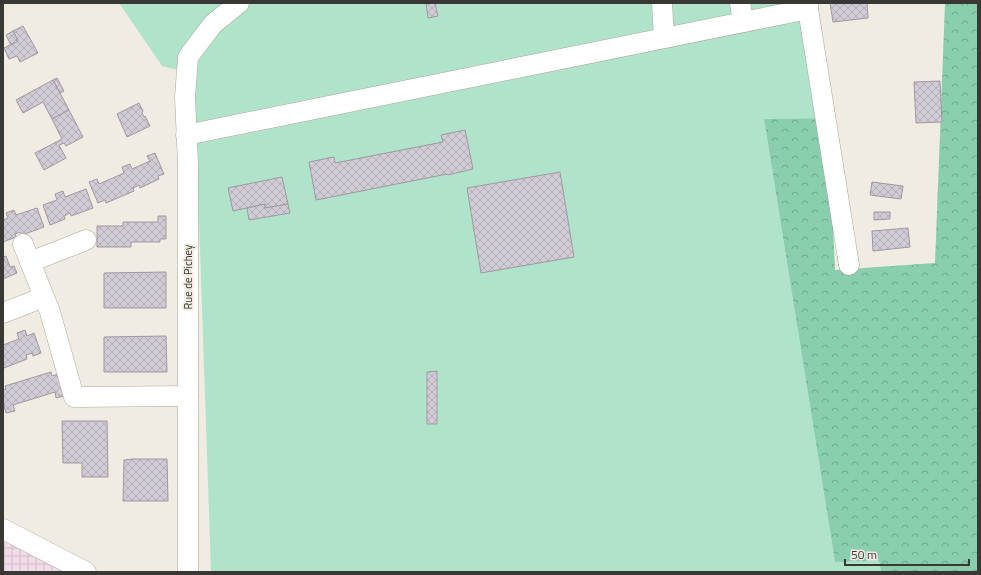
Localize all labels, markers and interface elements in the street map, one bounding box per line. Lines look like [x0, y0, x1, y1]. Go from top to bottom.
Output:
street label: Rue de Pichey [180, 244, 196, 309]
scale bar [845, 541, 969, 567]
text: 50 m [851, 545, 877, 564]

